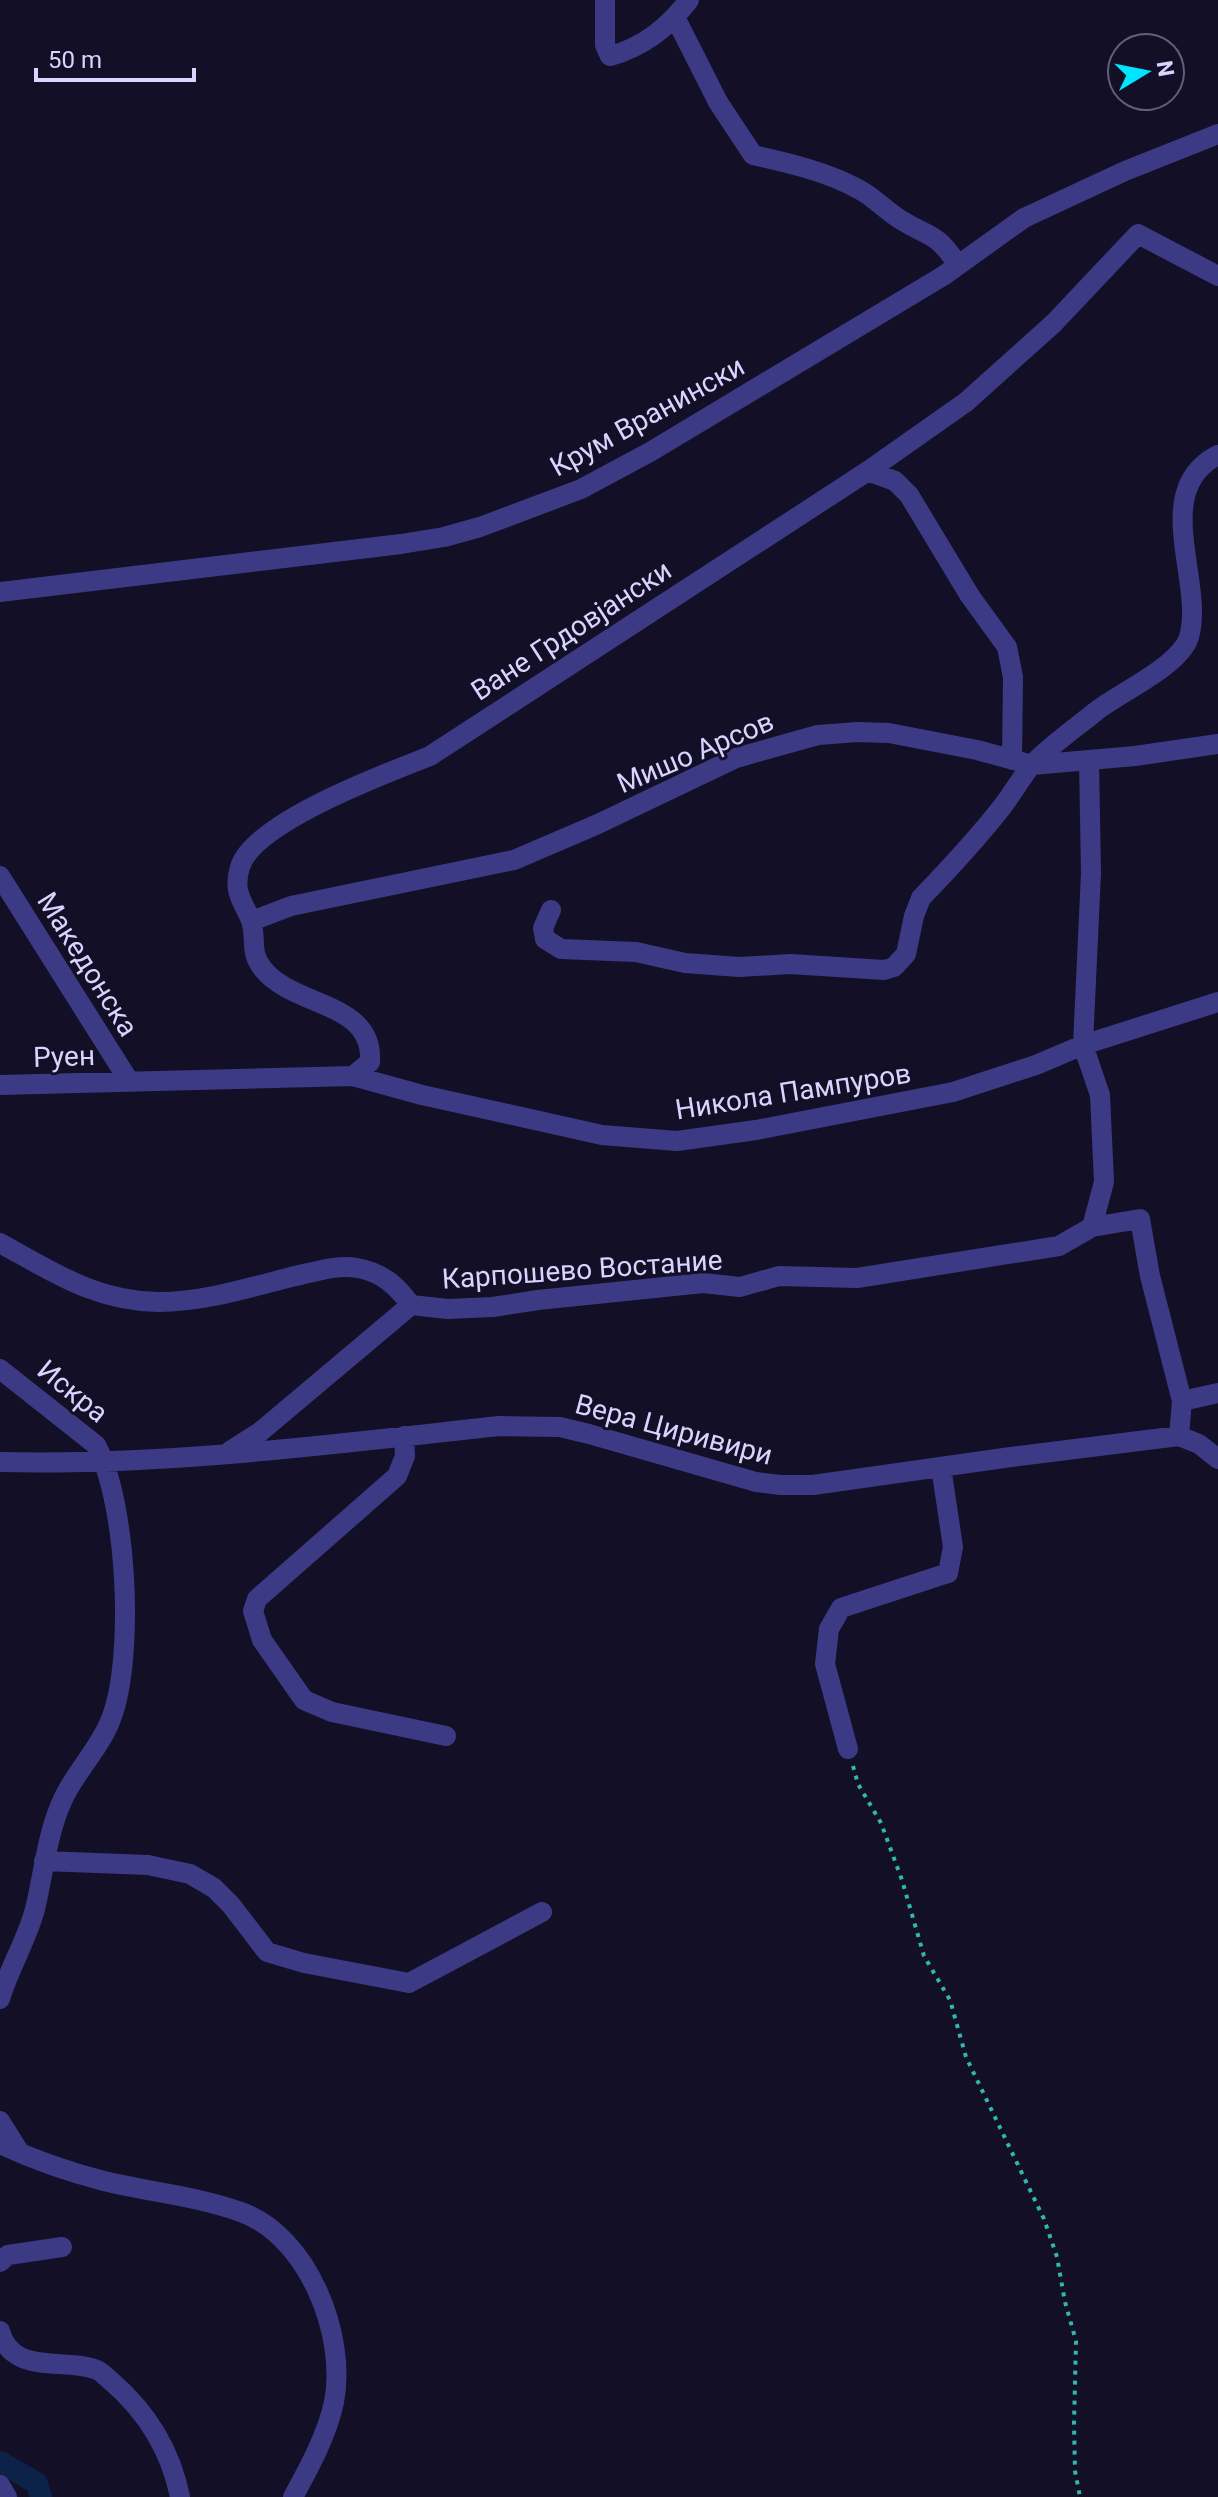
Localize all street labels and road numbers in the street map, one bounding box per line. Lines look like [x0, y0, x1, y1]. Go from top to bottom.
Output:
street label: Крум Вранински [544, 349, 750, 483]
street label: Ване Грдовјански [465, 553, 677, 707]
street label: Мишо Арсов [612, 705, 778, 800]
street label: Македонска [30, 886, 145, 1042]
street label: Руен [32, 1039, 96, 1074]
street label: Никола Пампуров [673, 1057, 913, 1126]
street label: Карпошево Востание [441, 1243, 723, 1296]
street label: Искра [31, 1353, 114, 1430]
street label: Вера Циривири [572, 1387, 776, 1472]

